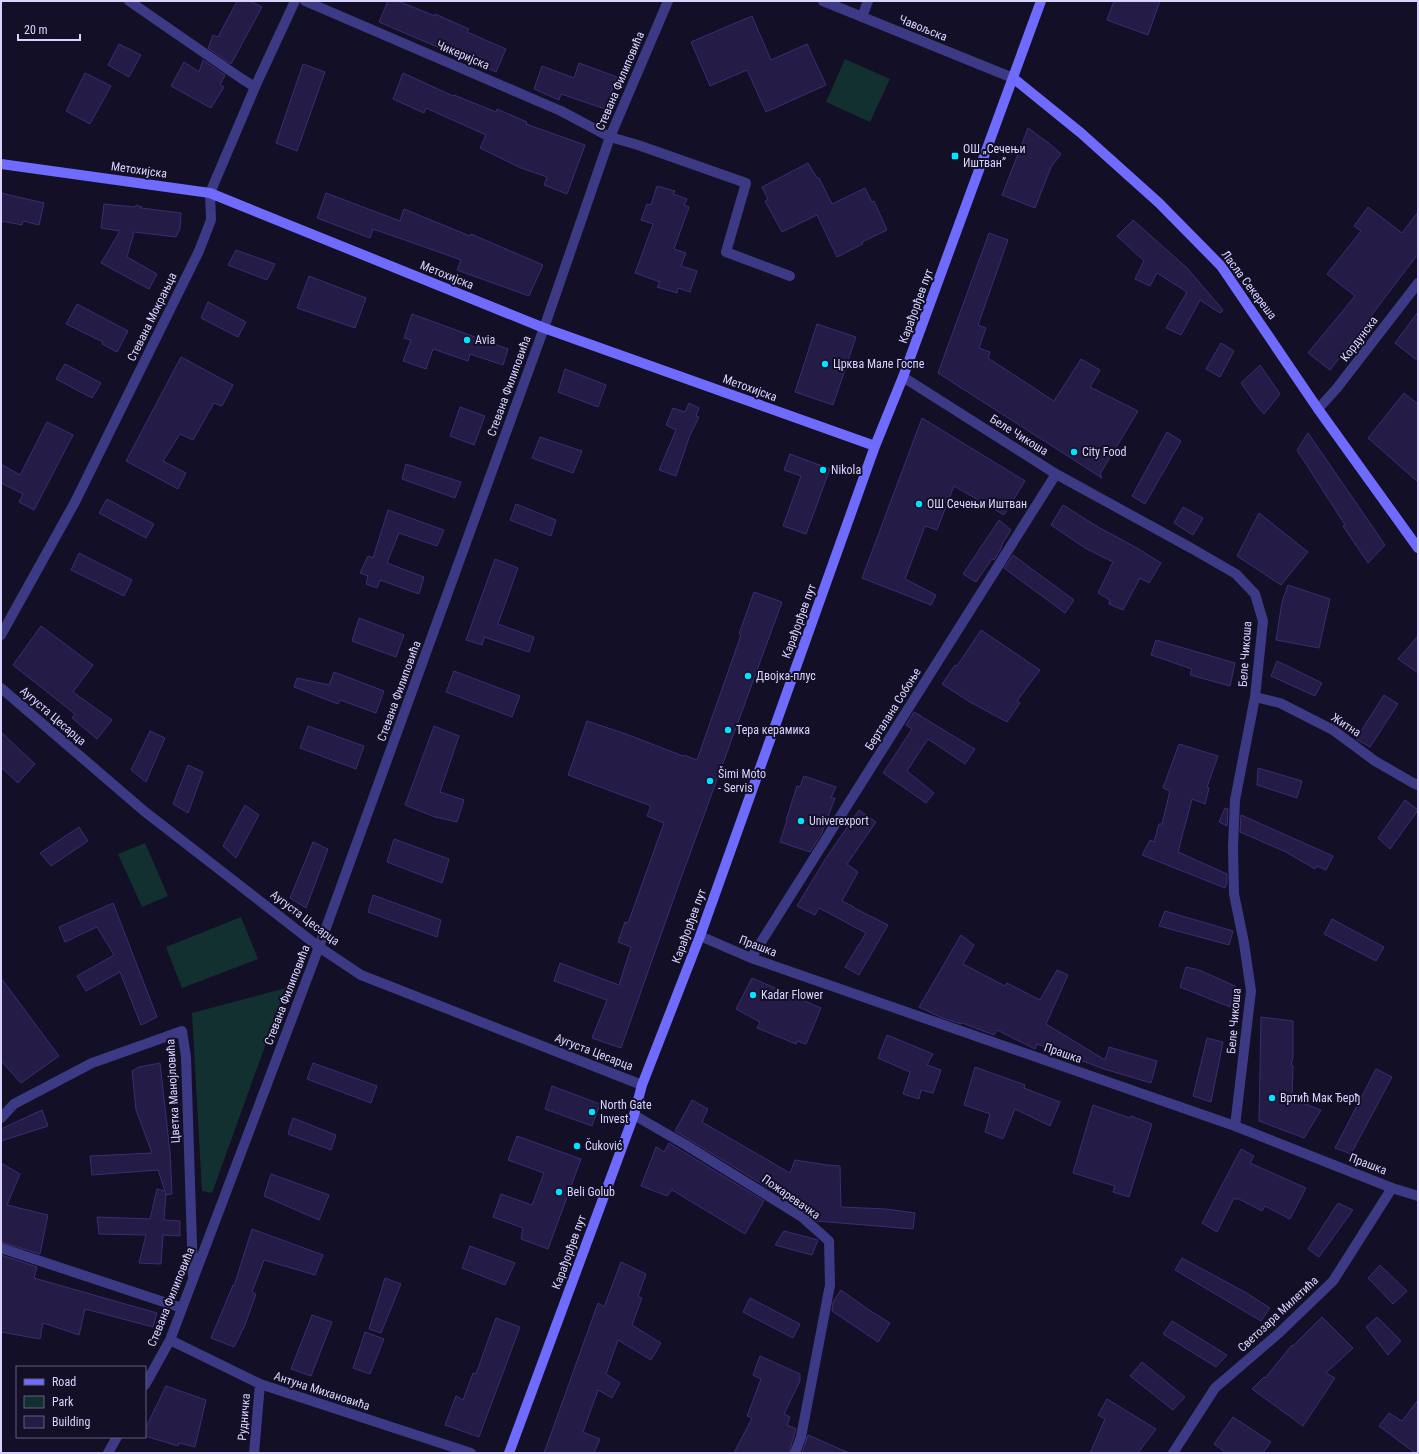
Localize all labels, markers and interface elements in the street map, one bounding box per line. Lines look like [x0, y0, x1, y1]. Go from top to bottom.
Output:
street label: Чавољска [897, 12, 949, 44]
scale bar [18, 16, 80, 42]
text: 20 m [24, 23, 48, 37]
street label: Стевана Филиповића [593, 29, 647, 133]
street label: Чикеријска [434, 38, 492, 73]
place label: ОШ „Сечењи Иштван” [963, 142, 1026, 170]
marker: ОШ „Сечењи Иштван” [950, 151, 960, 161]
street label: Метохијска [110, 159, 168, 181]
street label: Ласла Секереша [1219, 248, 1280, 322]
street label: Метохијска [418, 258, 476, 292]
street label: Карађорђев пут [896, 267, 936, 345]
street label: Стевана Мокрањца [124, 270, 180, 364]
street label: Кордунска [1337, 313, 1381, 364]
place label: Avia [475, 333, 496, 347]
street label: Стевана Филиповића [484, 334, 534, 438]
marker: Avia [462, 335, 472, 345]
place label: Црква Мале Госпе [833, 357, 925, 371]
marker: Црква Мале Госпе [820, 359, 830, 369]
street label: Метохијска [721, 372, 779, 404]
street label: Беле Чикоша [987, 412, 1051, 459]
place label: City Food [1082, 445, 1127, 459]
marker: City Food [1069, 447, 1079, 457]
place label: Nikola [831, 463, 861, 477]
marker: Nikola [818, 465, 828, 475]
place label: ОШ Сечењи Иштван [927, 497, 1027, 511]
marker: ОШ Сечењи Иштван [914, 499, 924, 509]
street label: Карађорђев пут [779, 582, 819, 660]
street label: Беле Чикоша [1236, 620, 1254, 687]
street label: Стевана Филиповића [374, 639, 424, 743]
street label: Берталана Собоње [862, 665, 924, 753]
place label: Двојка-плус [756, 669, 816, 683]
marker: Двојка-плус [743, 671, 753, 681]
street label: Аугуста Цесарца [17, 684, 89, 749]
street label: Житна [1329, 710, 1364, 740]
place label: Тера керамика [736, 723, 810, 737]
marker: Тера керамика [723, 725, 733, 735]
place label: Šimi Moto - Servis [718, 766, 766, 795]
marker: Šimi Moto - Servis [705, 776, 715, 786]
place label: Univerexport [809, 814, 869, 828]
marker: Univerexport [796, 816, 806, 826]
street label: Карађорђев пут [669, 887, 709, 965]
street label: Аугуста Цесарца [268, 888, 342, 949]
street label: Прашка [737, 932, 779, 960]
street label: Стевана Филиповића [261, 943, 313, 1047]
street label: Беле Чикоша [1224, 987, 1244, 1054]
place label: Kadar Flower [761, 988, 823, 1002]
marker: Kadar Flower [748, 990, 758, 1000]
street label: Аугуста Цесарца [553, 1031, 635, 1073]
street label: Цветка Манојловића [163, 1038, 183, 1143]
street label: Прашка [1042, 1040, 1084, 1066]
place label: Вртић Мак Ђерђ [1280, 1091, 1360, 1105]
marker: Вртић Мак Ђерђ [1267, 1093, 1277, 1103]
place label: North Gate Invest [600, 1098, 652, 1126]
marker: North Gate Invest [587, 1107, 597, 1117]
place label: Čuković [585, 1138, 623, 1153]
marker: Čuković [572, 1141, 582, 1151]
street label: Прашка [1347, 1150, 1389, 1178]
street label: Пожаревачка [759, 1172, 823, 1222]
place label: Beli Golub [567, 1185, 615, 1199]
marker: Beli Golub [554, 1187, 564, 1197]
street label: Карађорђев пут [549, 1213, 589, 1291]
street label: Стевана Филиповића [145, 1245, 197, 1349]
street label: Светозара Милетића [1235, 1273, 1321, 1355]
legend [16, 1366, 146, 1438]
street label: Антуна Михановића [272, 1369, 372, 1413]
text: Road [52, 1375, 76, 1389]
street label: Рудничка [235, 1393, 253, 1441]
text: Park [52, 1395, 74, 1409]
text: Building [52, 1415, 90, 1429]

